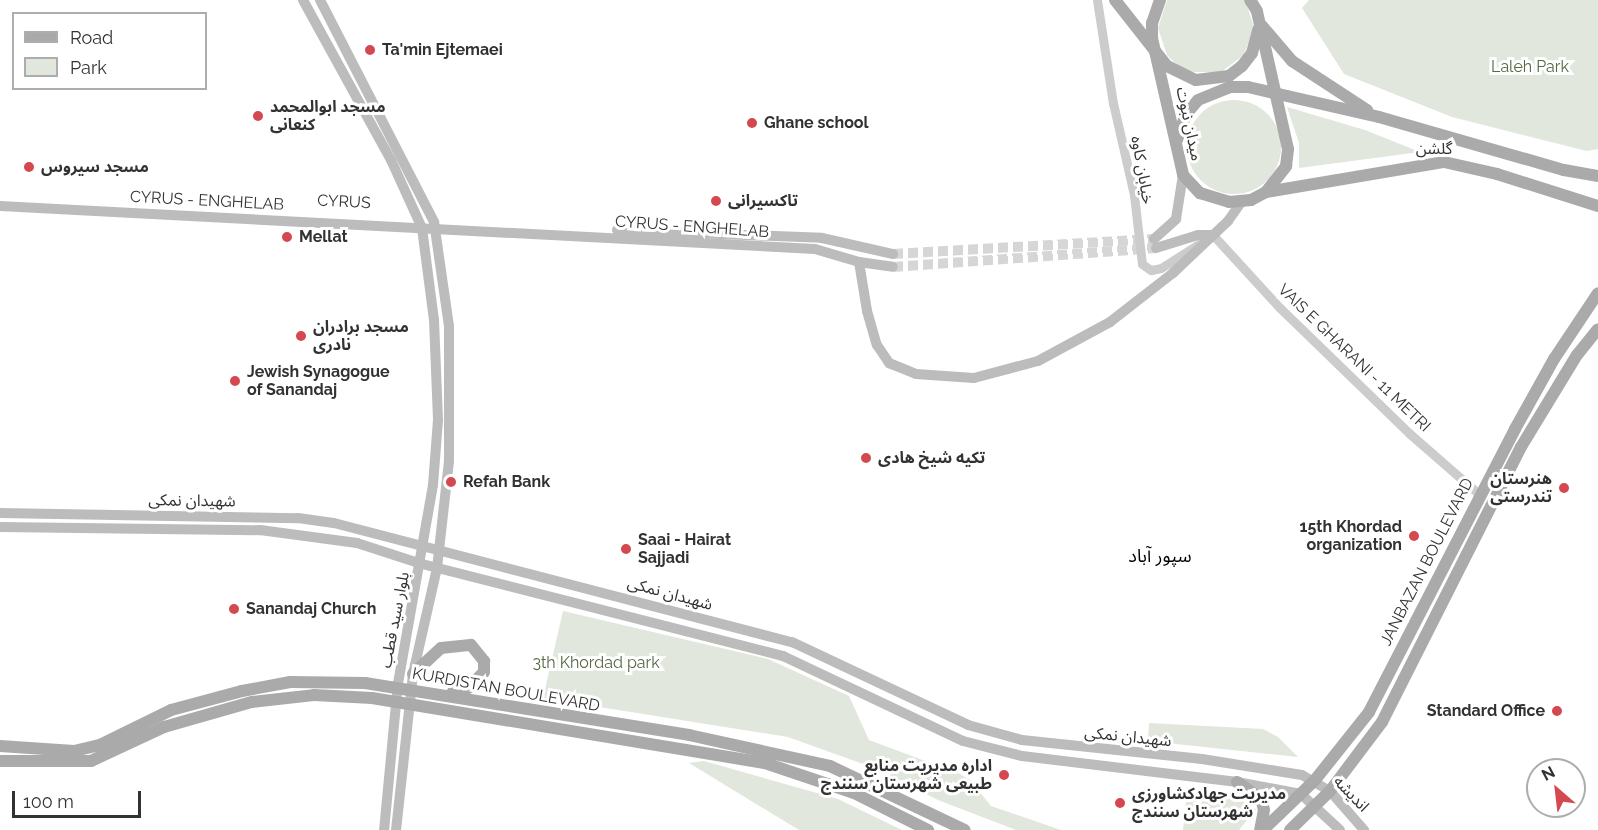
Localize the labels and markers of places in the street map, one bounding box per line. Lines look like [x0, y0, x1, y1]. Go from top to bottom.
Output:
place label: Ta'min Ejtemaei [382, 40, 503, 60]
marker: Ta'min Ejtemaei [363, 43, 377, 57]
place label: مسجد ابوالمحمد کنعانی [270, 97, 386, 135]
marker: مسجد ابوالمحمد کنعانی [251, 109, 265, 123]
place label: Ghane school [764, 113, 869, 133]
marker: Ghane school [745, 116, 759, 130]
place label: مسجد سیروس [41, 157, 149, 177]
marker: مسجد سیروس [22, 160, 36, 174]
place label: تاکسیرانی [728, 191, 798, 211]
marker: تاکسیرانی [709, 194, 723, 208]
place label: Mellat [299, 227, 348, 247]
marker: Mellat [280, 230, 294, 244]
place label: مسجد برادران نادری [313, 317, 409, 355]
marker: مسجد برادران نادری [294, 329, 308, 343]
place label: Jewish Synagogue of Sanandaj [247, 362, 390, 400]
marker: Jewish Synagogue of Sanandaj [228, 374, 242, 388]
place label: تکیه شیخ هادی [878, 448, 985, 468]
marker: تکیه شیخ هادی [859, 451, 873, 465]
place label: هنرستان تندرستی [1490, 469, 1552, 507]
place label: Refah Bank [463, 472, 550, 492]
marker: Refah Bank [444, 475, 458, 489]
marker: هنرستان تندرستی [1557, 481, 1571, 495]
place label: 15th Khordad organization [1300, 517, 1402, 555]
marker: 15th Khordad organization [1407, 529, 1421, 543]
place label: Saai - Hairat Sajjadi [638, 530, 731, 568]
marker: Saai - Hairat Sajjadi [619, 542, 633, 556]
place label: Sanandaj Church [246, 599, 376, 619]
marker: Sanandaj Church [227, 602, 241, 616]
place label: Standard Office [1427, 701, 1545, 721]
marker: Standard Office [1550, 704, 1564, 718]
place label: اداره مدیریت منابع طبیعی شهرستان سنندج [821, 756, 992, 794]
marker: اداره مدیریت منابع طبیعی شهرستان سنندج [997, 768, 1011, 782]
place label: مدیریت جهادکشاورزی شهرستان سنندج [1132, 784, 1286, 822]
marker: مدیریت جهادکشاورزی شهرستان سنندج [1113, 796, 1127, 810]

